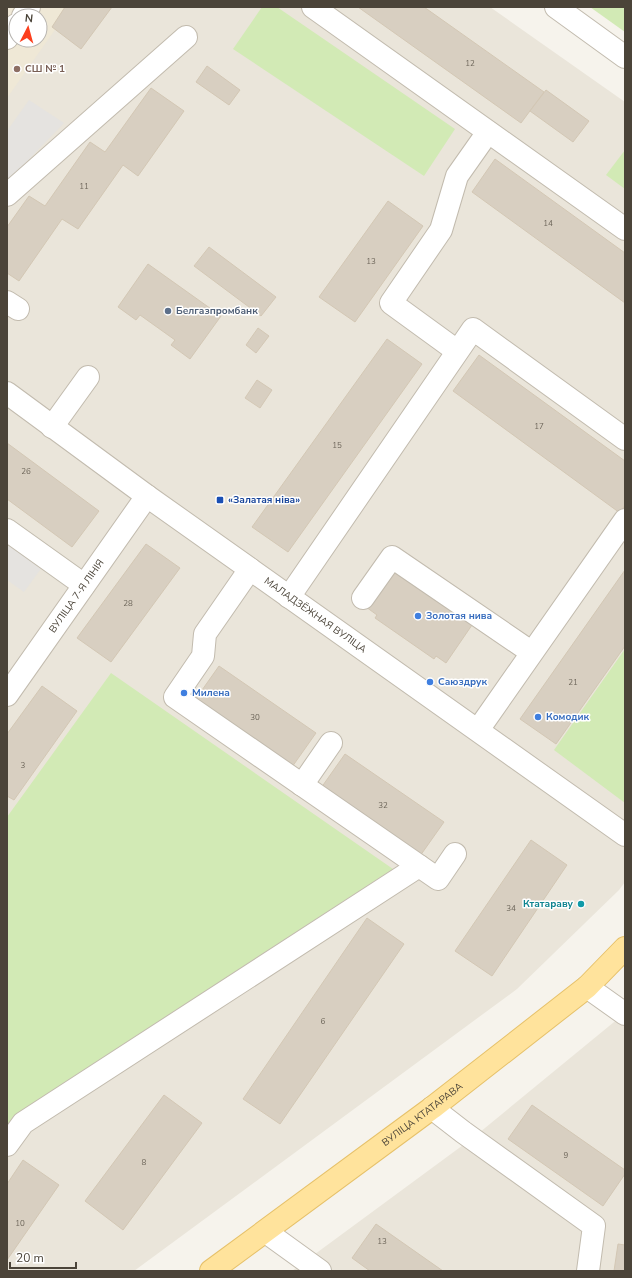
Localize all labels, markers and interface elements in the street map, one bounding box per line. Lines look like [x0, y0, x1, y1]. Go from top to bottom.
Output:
north arrow [8, 8, 48, 48]
text: N [24, 11, 34, 26]
house number: 12 [465, 58, 475, 69]
place label: СШ № 1 [25, 62, 65, 76]
marker: СШ № 1 [12, 64, 22, 74]
house number: 11 [79, 181, 89, 192]
house number: 14 [543, 218, 553, 229]
house number: 13 [366, 256, 376, 267]
place label: Белгазпромбанк [176, 304, 258, 318]
marker: Белгазпромбанк [163, 306, 173, 316]
house number: 17 [534, 421, 544, 432]
house number: 15 [332, 440, 342, 451]
house number: 26 [21, 466, 31, 477]
place label: «Залатая ніва» [228, 493, 300, 507]
marker: «Залатая ніва» [215, 495, 225, 505]
street label: ВУЛІЦА 7-Я ЛІНІЯ [46, 556, 107, 636]
street label: МАЛАДЗЁЖНАЯ ВУЛІЦА [261, 574, 370, 657]
house number: 28 [123, 598, 133, 609]
place label: Золотая нива [426, 609, 492, 623]
marker: Золотая нива [413, 611, 423, 621]
place label: Саюздрук [438, 675, 487, 689]
marker: Саюздрук [425, 677, 435, 687]
house number: 21 [568, 677, 578, 688]
place label: Милена [192, 686, 230, 700]
marker: Милена [179, 688, 189, 698]
place label: Комодик [546, 710, 590, 724]
house number: 30 [250, 712, 260, 723]
marker: Комодик [533, 712, 543, 722]
house number: 3 [21, 760, 26, 771]
house number: 32 [378, 800, 388, 811]
place label: Ктатараву [523, 897, 574, 911]
marker: Ктатараву [576, 899, 586, 909]
house number: 34 [506, 903, 516, 914]
house number: 6 [321, 1016, 326, 1027]
street label: ВУЛІЦА КТАТАРАВА [379, 1079, 466, 1150]
house number: 9 [564, 1150, 569, 1161]
house number: 8 [142, 1157, 147, 1168]
house number: 10 [15, 1218, 25, 1229]
house number: 13 [377, 1236, 387, 1247]
scale bar [10, 1244, 76, 1270]
text: 20 m [16, 1250, 44, 1266]

